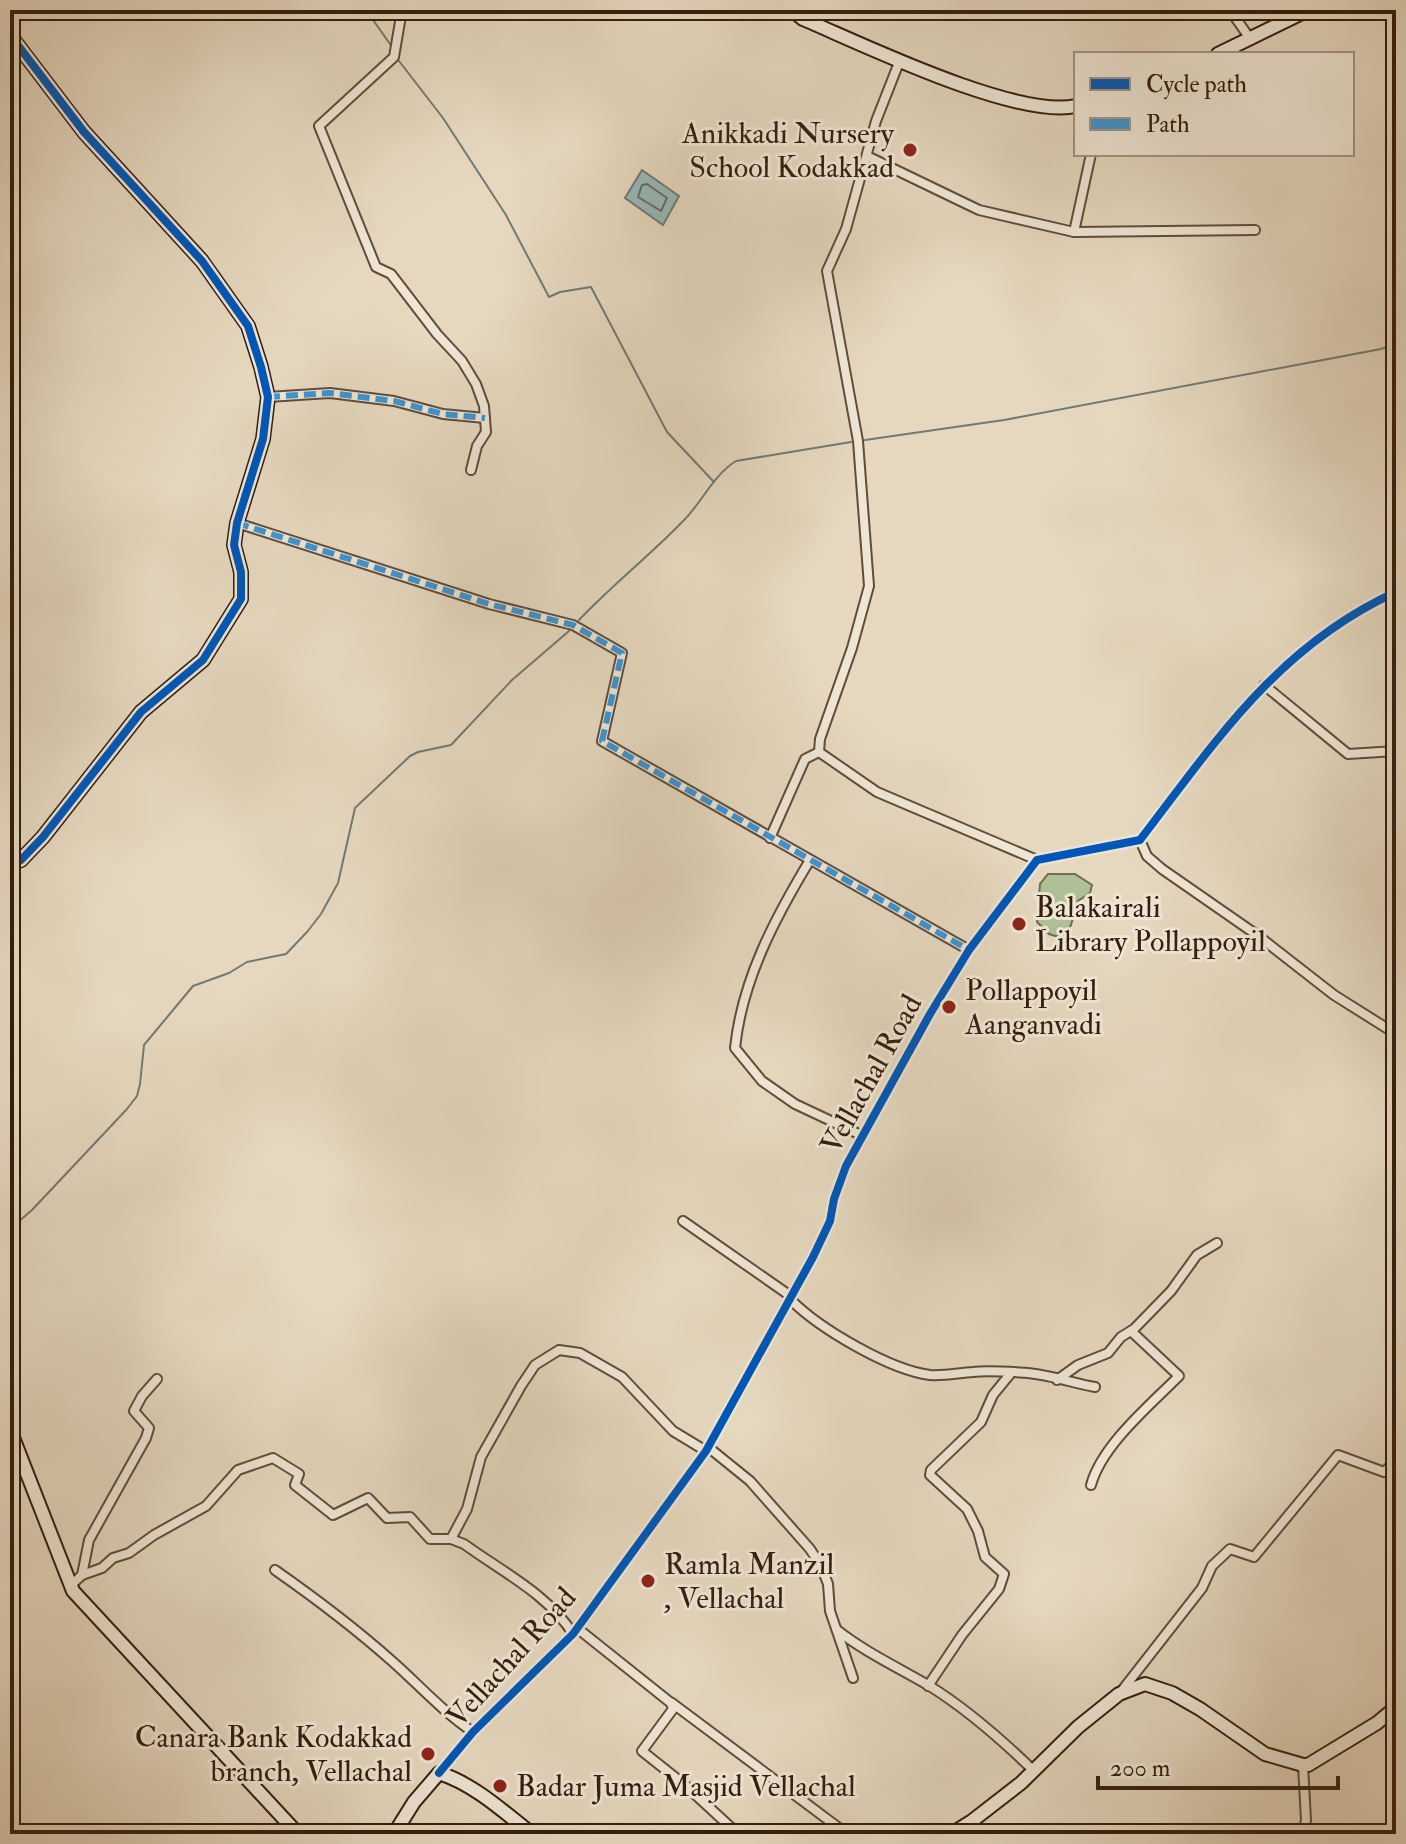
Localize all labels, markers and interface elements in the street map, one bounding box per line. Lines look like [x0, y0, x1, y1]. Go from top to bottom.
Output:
legend [1074, 52, 1354, 156]
text: Cycle path [1146, 69, 1247, 100]
text: Path [1146, 109, 1190, 140]
place label: Anikkadi Nursery School Kodakkad [681, 115, 895, 186]
marker: Anikkadi Nursery School Kodakkad [901, 141, 919, 159]
place label: Balakairali Library Pollappoyil [1035, 889, 1266, 960]
marker: Balakairali Library Pollappoyil [1010, 915, 1028, 933]
place label: Pollappoyil Aanganvadi [964, 972, 1102, 1043]
street label: Vellachal Road [813, 988, 930, 1160]
marker: Pollappoyil Aanganvadi [940, 998, 958, 1016]
place label: Ramla Manzil , Vellachal [663, 1546, 835, 1617]
marker: Ramla Manzil , Vellachal [639, 1572, 657, 1590]
street label: Vellachal Road [439, 1579, 584, 1735]
place label: Canara Bank Kodakkad branch, Vellachal [135, 1719, 412, 1790]
scale bar [1098, 1740, 1338, 1790]
marker: Canara Bank Kodakkad branch, Vellachal [419, 1745, 437, 1763]
text: 200 m [1110, 1753, 1171, 1784]
place label: Badar Juma Masjid Vellachal [516, 1768, 856, 1805]
marker: Badar Juma Masjid Vellachal [491, 1777, 509, 1795]

